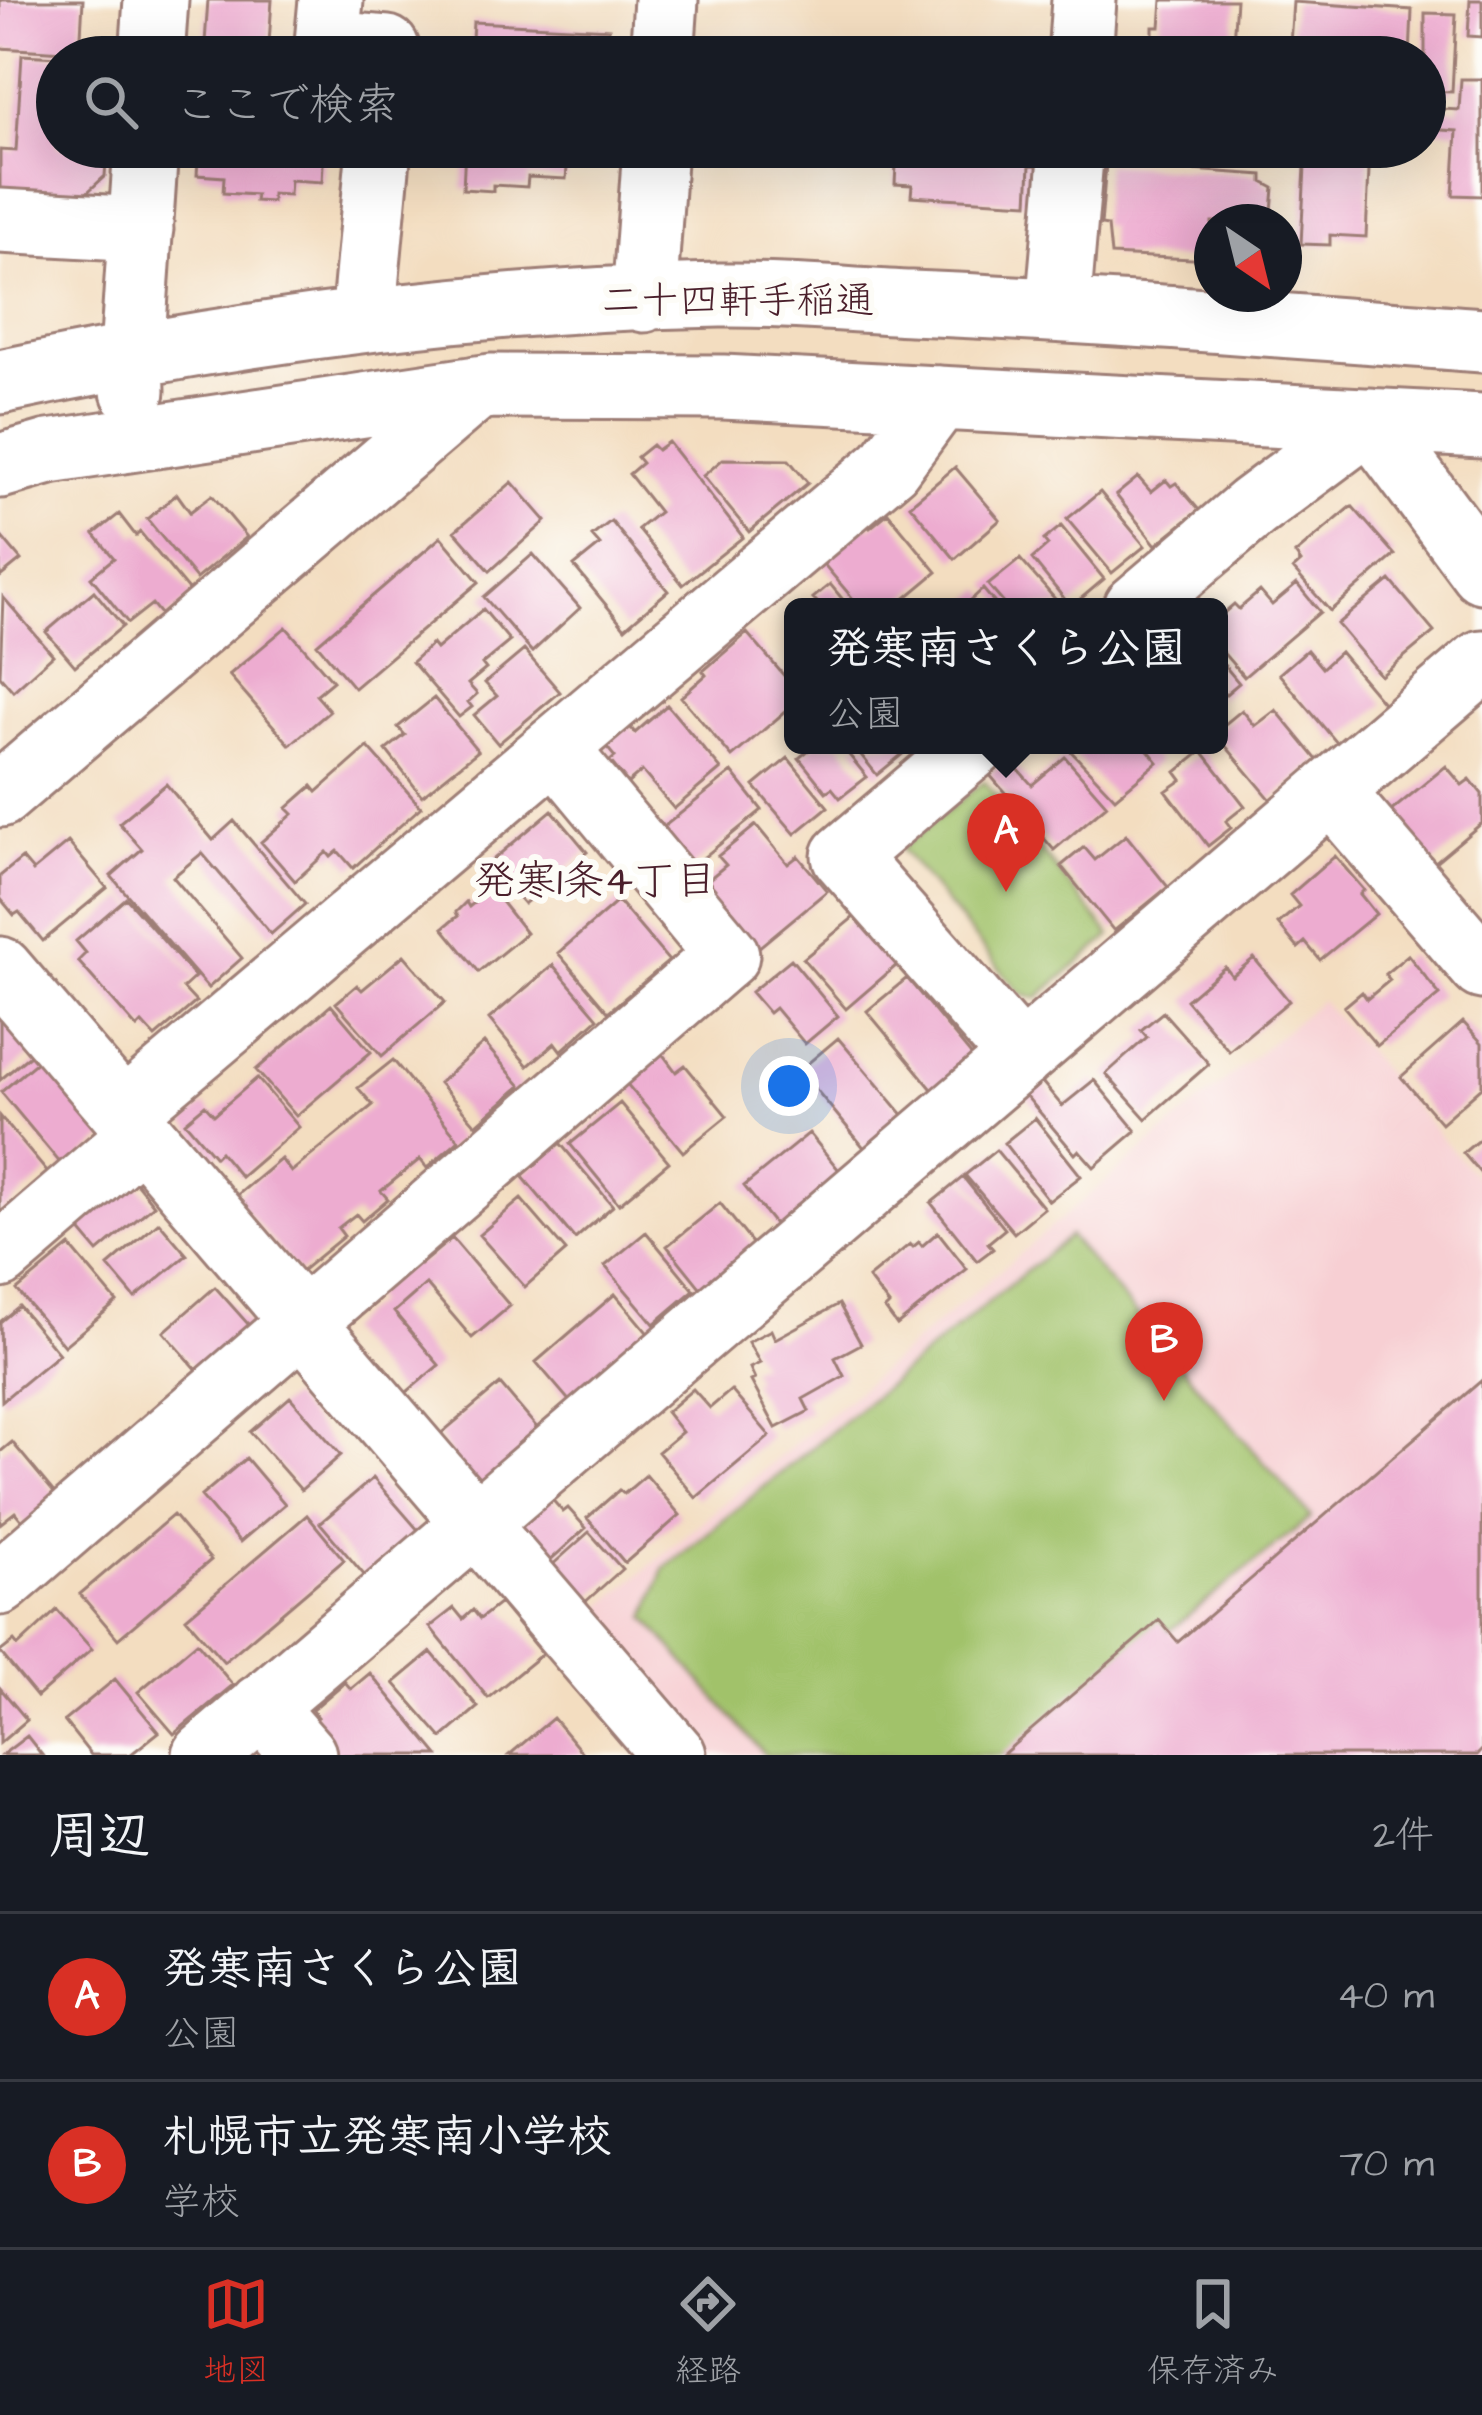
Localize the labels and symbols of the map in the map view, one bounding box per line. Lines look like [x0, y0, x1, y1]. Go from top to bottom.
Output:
north arrow [1194, 204, 1302, 312]
street label: 二十四軒手稲通 [601, 275, 875, 329]
pin: A [967, 793, 1045, 892]
district label: 発寒1条4丁目 [473, 853, 717, 911]
your location [759, 1056, 819, 1116]
pin: B [1125, 1302, 1203, 1401]

